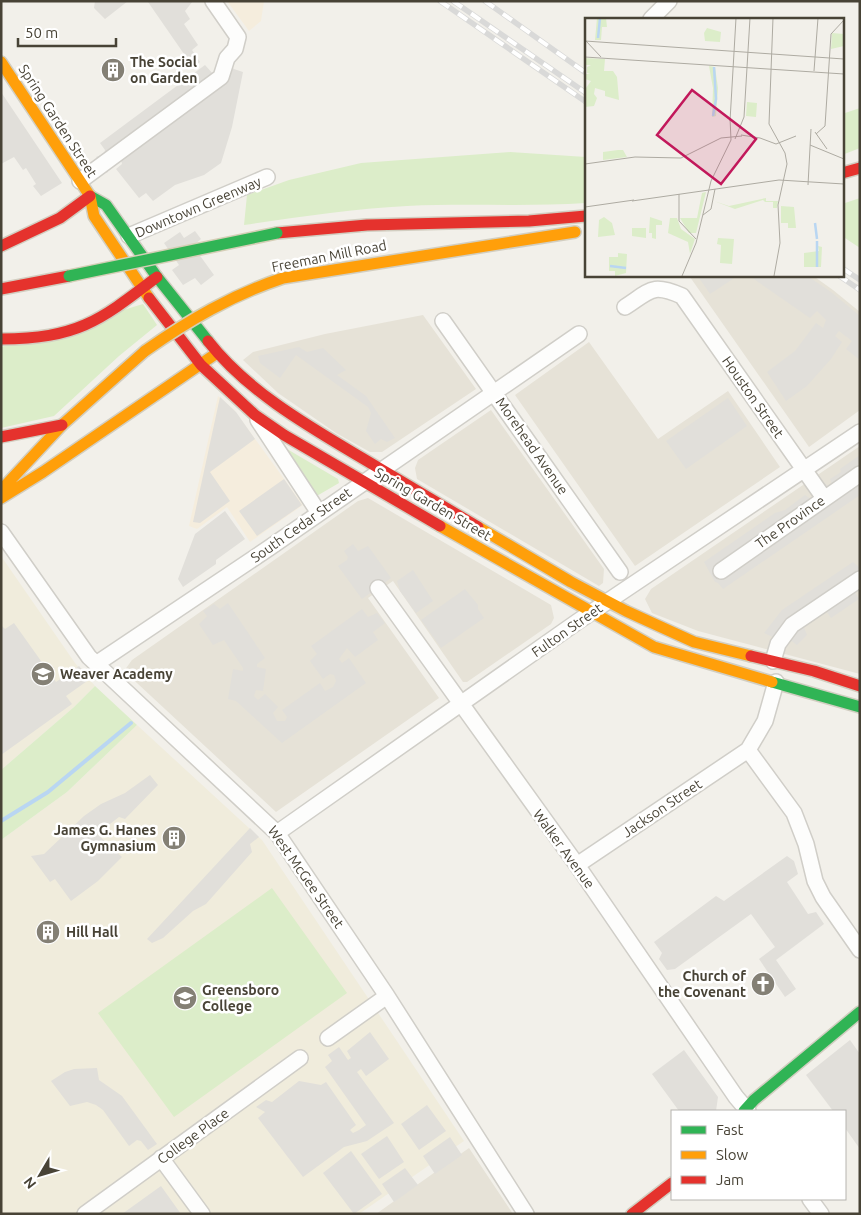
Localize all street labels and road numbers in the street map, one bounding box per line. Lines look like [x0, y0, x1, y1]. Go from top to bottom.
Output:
street label: Spring Garden Street [15, 62, 101, 181]
street label: Downtown Greenway [133, 173, 264, 241]
street label: Freeman Mill Road [270, 237, 388, 275]
street label: Houston Street [719, 353, 787, 441]
street label: Morehead Avenue [493, 394, 571, 498]
street label: Spring Garden Street [372, 464, 494, 544]
street label: South Cedar Street [247, 484, 355, 566]
street label: The Province [752, 492, 828, 552]
street label: Fulton Street [529, 599, 606, 660]
street label: Jackson Street [619, 775, 705, 840]
street label: Walker Avenue [530, 806, 598, 892]
street label: West McGee Street [265, 823, 348, 932]
street label: College Place [154, 1105, 232, 1167]

